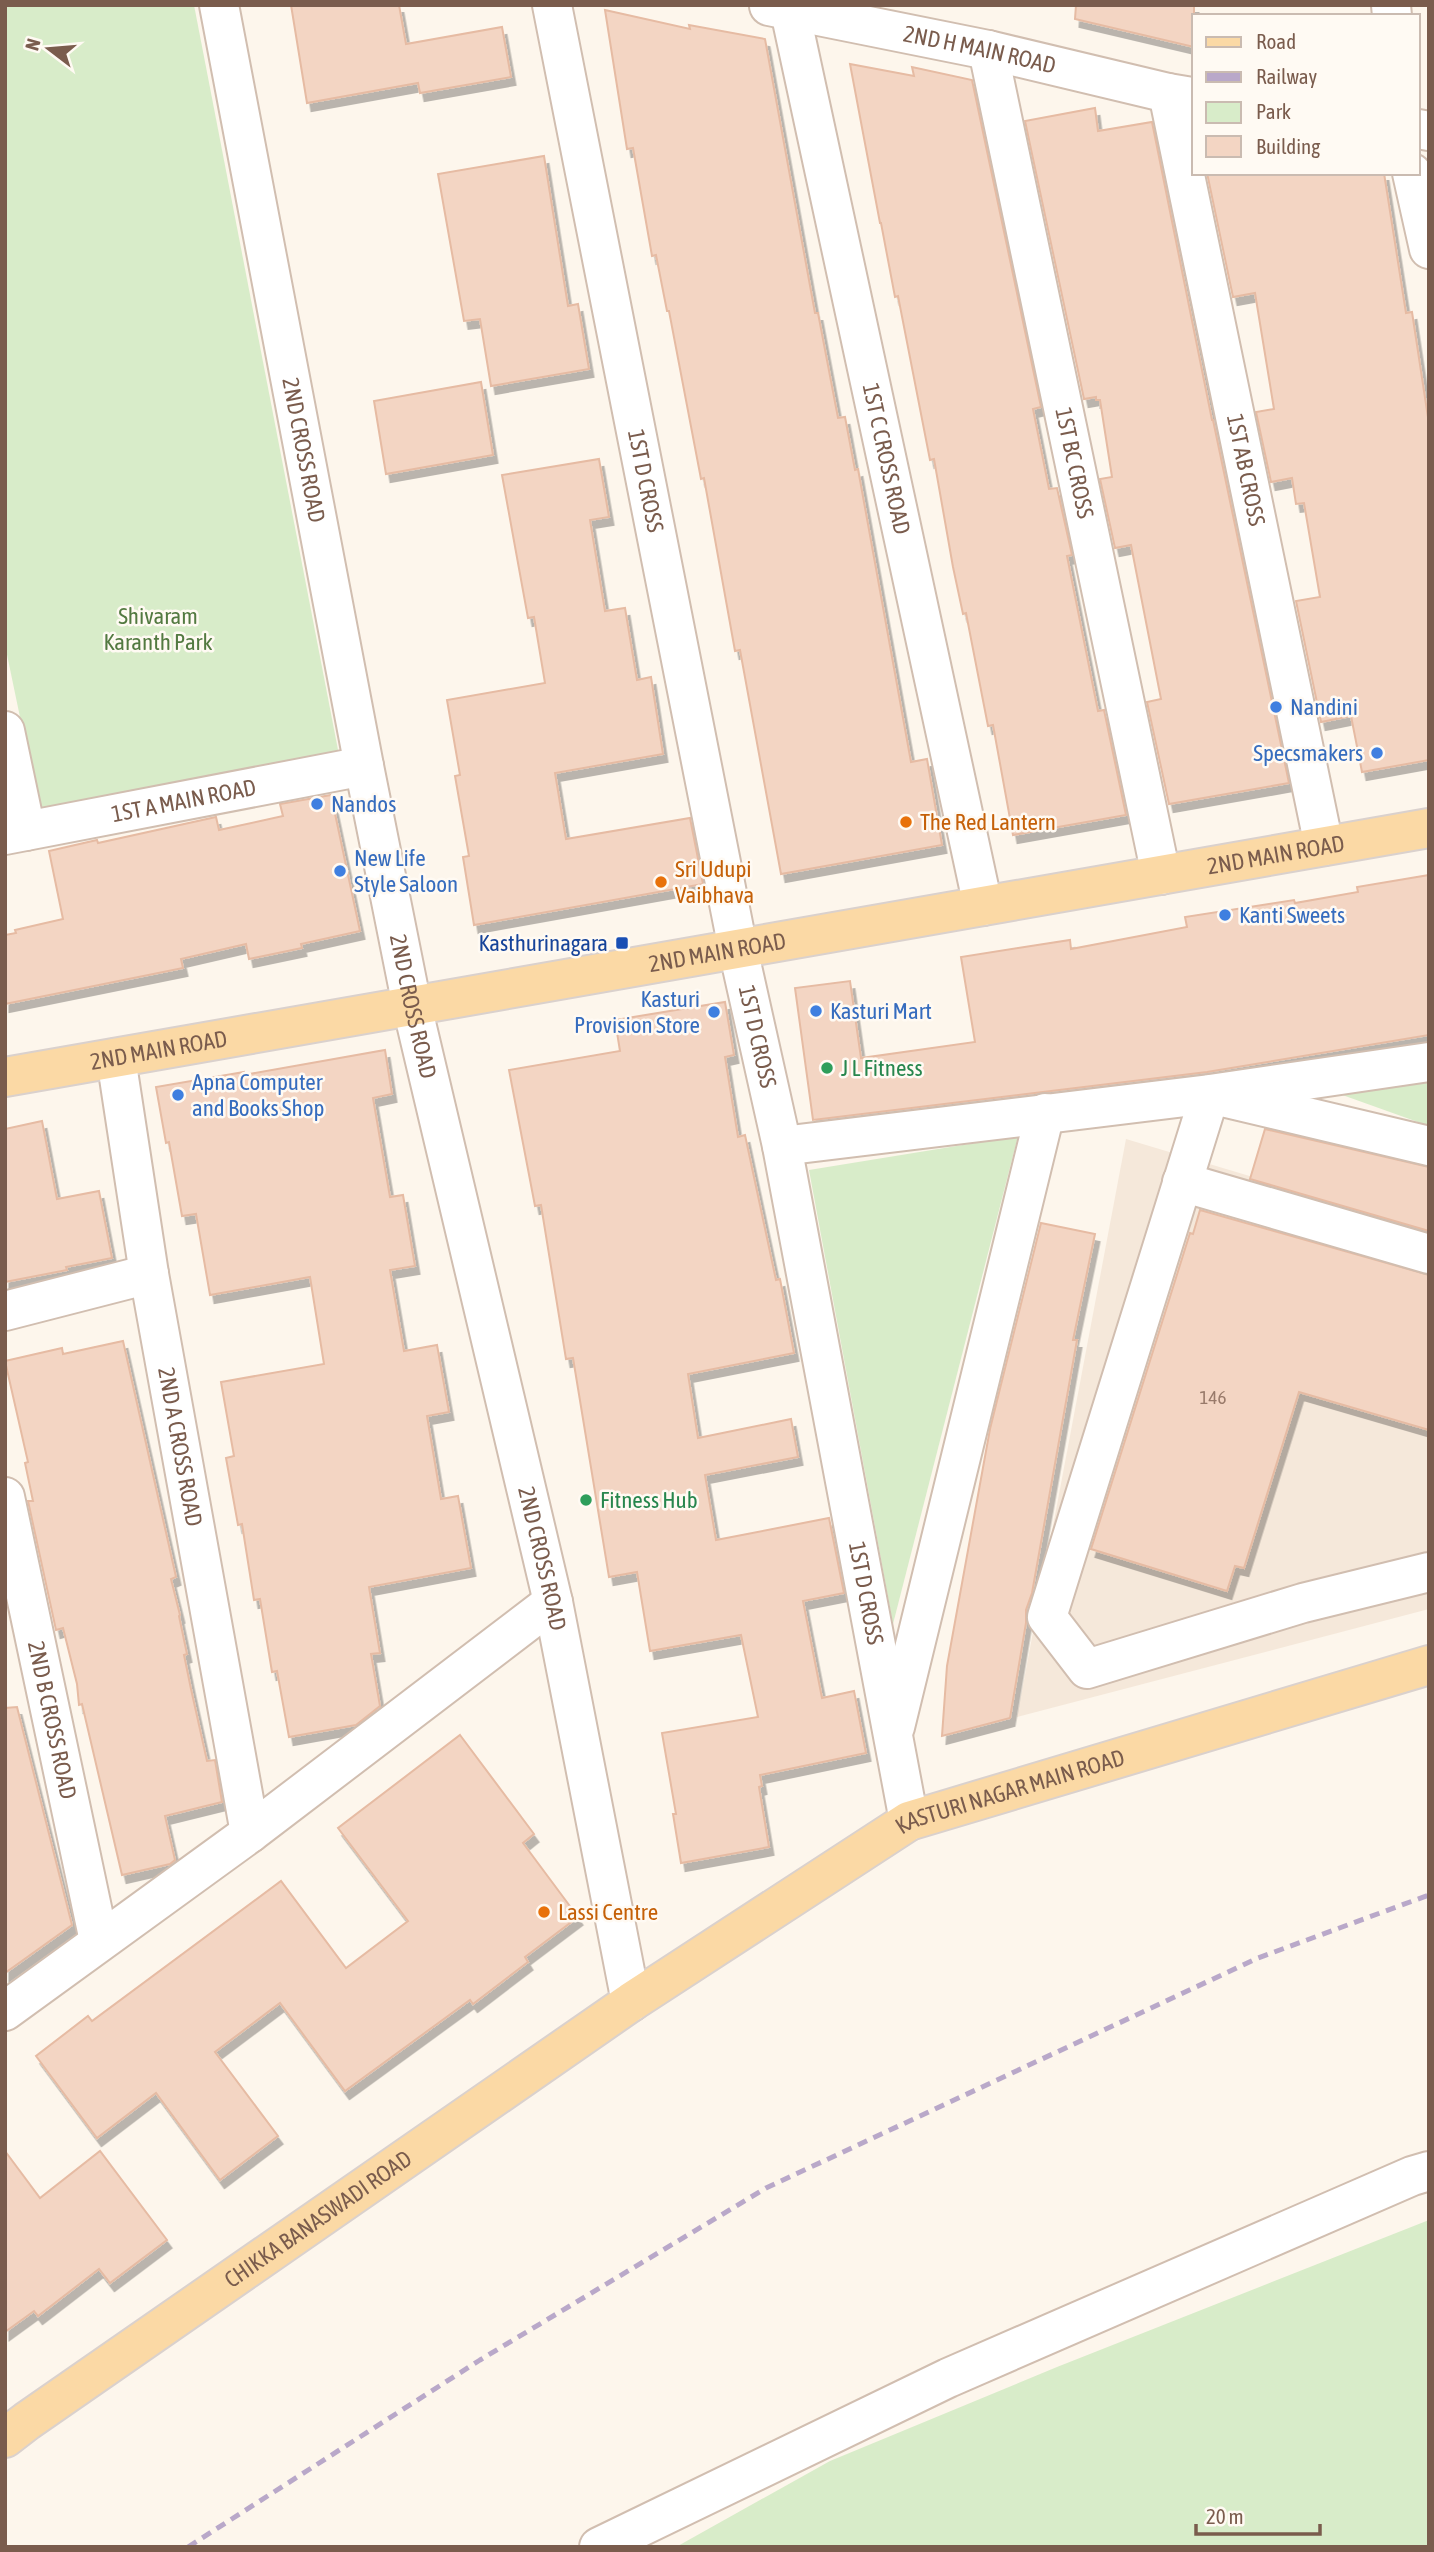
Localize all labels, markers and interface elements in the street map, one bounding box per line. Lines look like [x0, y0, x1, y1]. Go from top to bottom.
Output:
north arrow [14, 14, 84, 84]
legend [1192, 14, 1420, 175]
street label: 2ND H MAIN ROAD [901, 20, 1058, 79]
text: Road [1256, 29, 1296, 53]
text: N [21, 36, 45, 53]
text: Railway [1256, 64, 1318, 88]
text: Park [1256, 99, 1291, 123]
text: Building [1256, 134, 1320, 158]
street label: 2ND CROSS ROAD [277, 375, 330, 525]
street label: 1ST C CROSS ROAD [858, 381, 915, 537]
street label: 1ST BC CROSS [1050, 405, 1099, 521]
street label: 1ST AB CROSS [1222, 412, 1270, 529]
street label: 1ST D CROSS [623, 427, 669, 535]
park label: Shivaram Karanth Park [103, 603, 213, 655]
place label: Nandini [1290, 694, 1358, 720]
marker: Nandini [1268, 699, 1284, 715]
place label: Specsmakers [1253, 740, 1363, 766]
marker: Specsmakers [1369, 745, 1385, 761]
street label: 1ST A MAIN ROAD [109, 774, 258, 827]
place label: Nandos [331, 791, 396, 817]
marker: Nandos [309, 796, 325, 812]
place label: The Red Lantern [920, 809, 1056, 835]
marker: The Red Lantern [898, 814, 914, 830]
street label: 2ND MAIN ROAD [1205, 830, 1346, 880]
place label: New Life Style Saloon [354, 845, 458, 897]
place label: Sri Udupi Vaibhava [675, 856, 754, 908]
marker: New Life Style Saloon [332, 863, 348, 879]
marker: Sri Udupi Vaibhava [653, 874, 669, 890]
place label: Kanti Sweets [1239, 902, 1345, 928]
marker: Kanti Sweets [1217, 907, 1233, 923]
street label: 2ND MAIN ROAD [647, 928, 788, 977]
place label: Kasthurinagara [478, 930, 608, 956]
street label: 2ND CROSS ROAD [385, 932, 442, 1081]
marker: Kasthurinagara [614, 935, 630, 951]
street label: 1ST D CROSS [734, 983, 782, 1091]
place label: Kasturi Provision Store [574, 986, 700, 1038]
place label: Kasturi Mart [830, 998, 932, 1024]
marker: Kasturi Mart [808, 1003, 824, 1019]
marker: Kasturi Provision Store [706, 1004, 722, 1020]
street label: 2ND MAIN ROAD [88, 1025, 229, 1075]
place label: J L Fitness [841, 1055, 923, 1081]
marker: J L Fitness [819, 1060, 835, 1076]
place label: Apna Computer and Books Shop [192, 1069, 324, 1121]
marker: Apna Computer and Books Shop [170, 1087, 186, 1103]
street label: 2ND A CROSS ROAD [153, 1365, 207, 1528]
house number: 146 [1200, 1386, 1226, 1408]
street label: 2ND CROSS ROAD [513, 1484, 571, 1633]
place label: Fitness Hub [600, 1487, 698, 1513]
marker: Fitness Hub [578, 1492, 594, 1508]
street label: 1ST D CROSS [844, 1540, 889, 1647]
street label: 2ND B CROSS ROAD [23, 1639, 82, 1801]
street label: KASTURI NAGAR MAIN ROAD [891, 1744, 1127, 1839]
place label: Lassi Centre [558, 1899, 658, 1925]
marker: Lassi Centre [536, 1904, 552, 1920]
street label: CHIKKA BANASWADI ROAD [220, 2145, 416, 2293]
scale bar [1196, 2492, 1320, 2536]
text: 20 m [1206, 2504, 1244, 2528]

